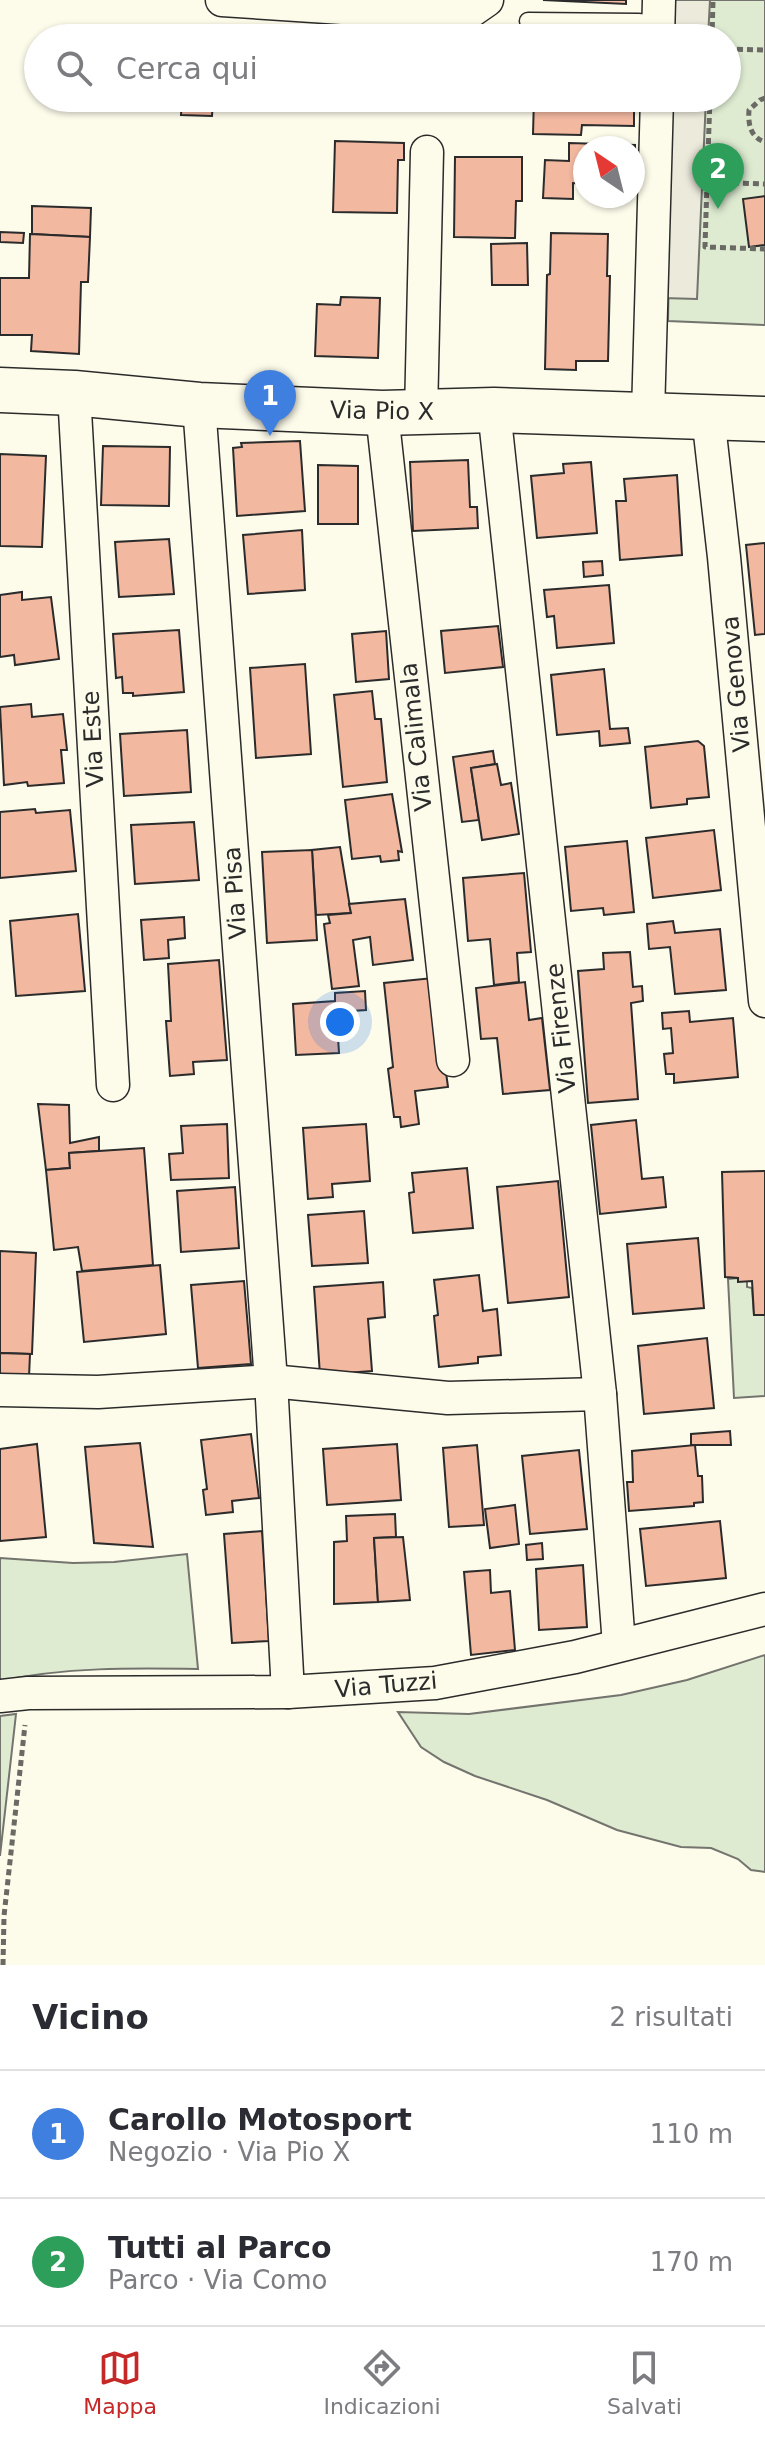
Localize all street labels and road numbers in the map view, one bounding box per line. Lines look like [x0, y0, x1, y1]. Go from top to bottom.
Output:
street label: Via Pio X [330, 396, 434, 426]
street label: Via Genova [716, 615, 756, 753]
street label: Via Calimala [394, 661, 438, 813]
street label: Via Este [76, 690, 110, 788]
street label: Via Pisa [218, 846, 252, 940]
street label: Via Firenze [540, 962, 582, 1094]
street label: Via Tuzzi [333, 1667, 439, 1703]

